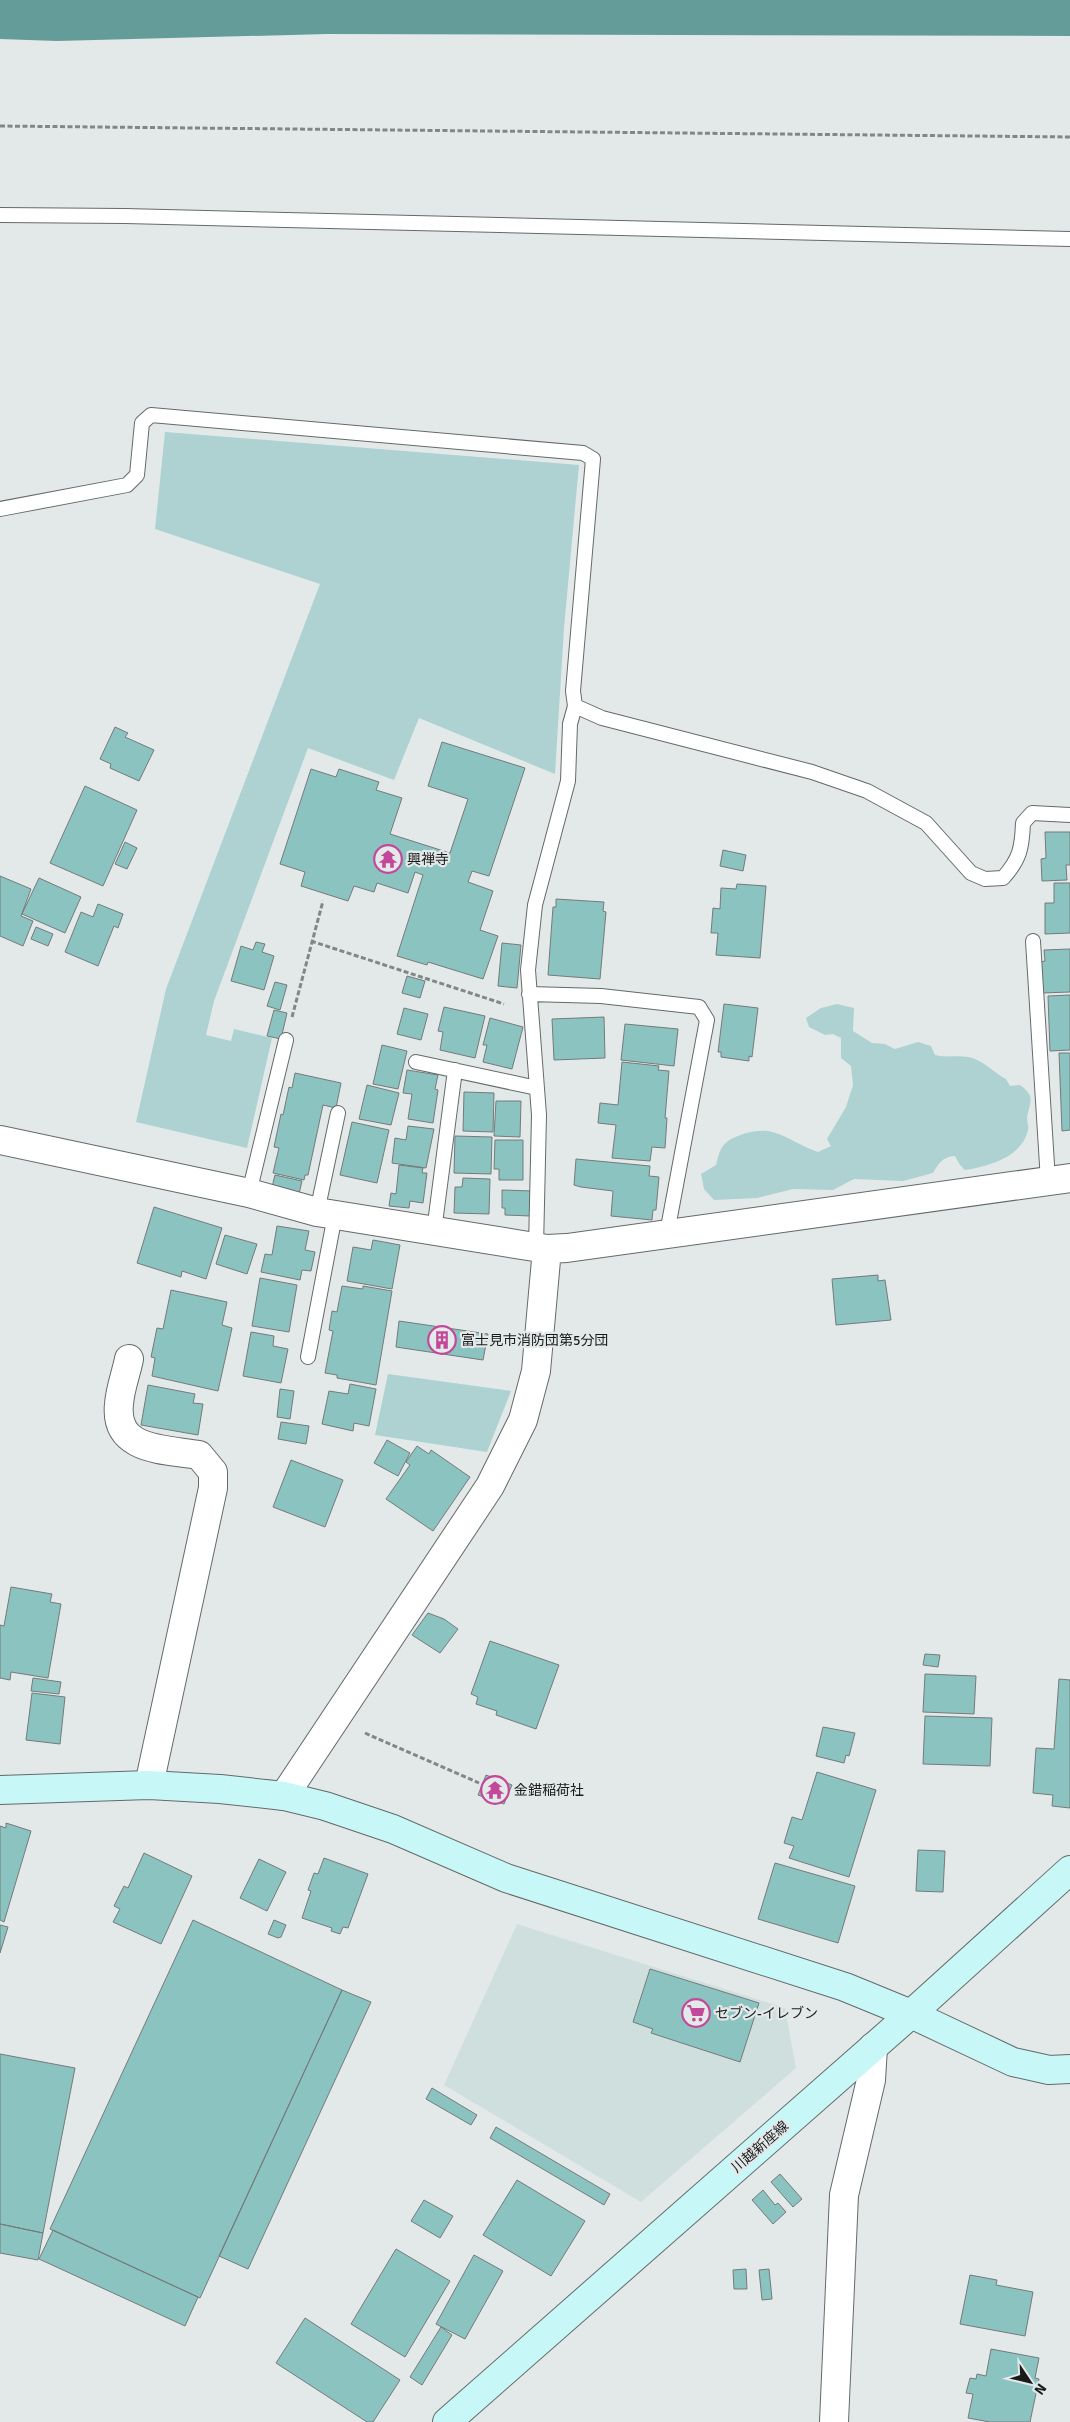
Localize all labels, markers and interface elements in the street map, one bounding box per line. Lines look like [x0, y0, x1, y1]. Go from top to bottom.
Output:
temple icon: 興禅寺 [373, 844, 403, 874]
place label: 興禅寺 [407, 851, 449, 868]
building icon: 富士見市消防団第5分団 [427, 1325, 457, 1355]
place label: 富士見市消防団第5分団 [461, 1332, 609, 1349]
temple icon: 金錯稲荷社 [480, 1775, 510, 1805]
place label: 金錯稲荷社 [514, 1782, 584, 1799]
supermarket icon: セブン-イレブン [681, 1998, 711, 2028]
place label: セブン-イレブン [715, 2005, 818, 2022]
street label: 川越新座線 [728, 2118, 792, 2176]
north arrow [1005, 2357, 1055, 2407]
text: N [1030, 2380, 1050, 2398]

